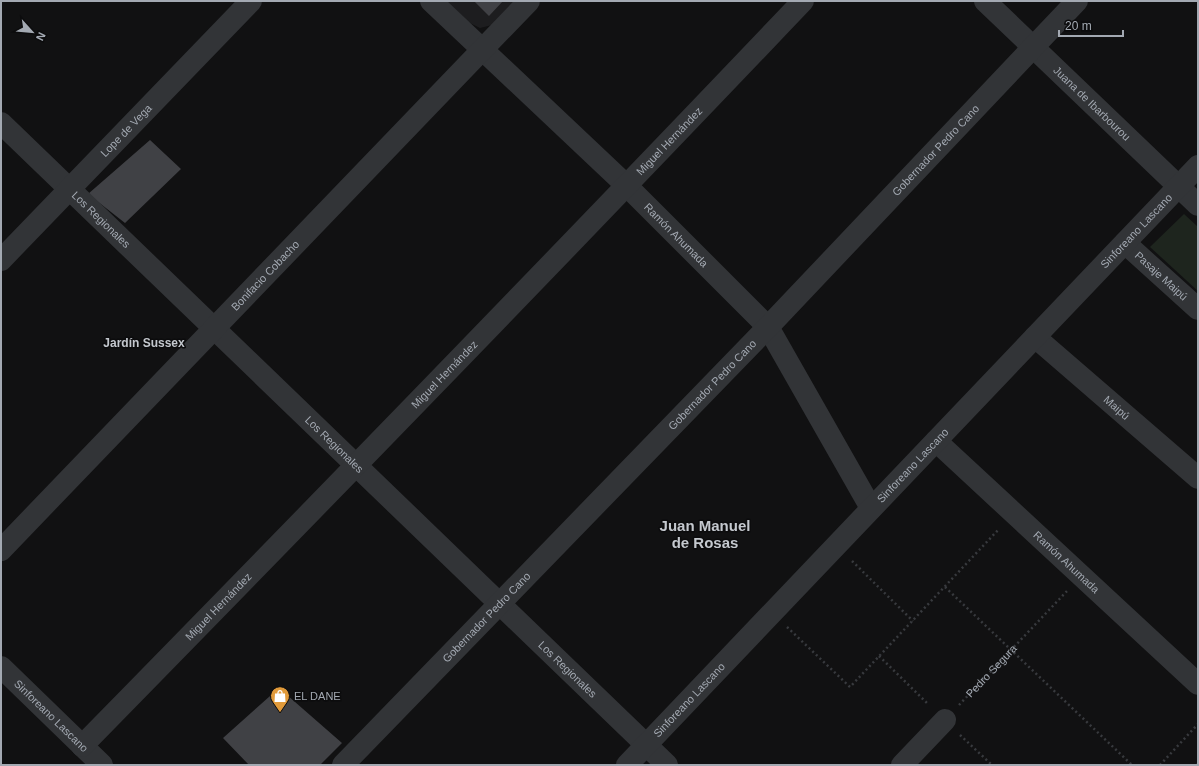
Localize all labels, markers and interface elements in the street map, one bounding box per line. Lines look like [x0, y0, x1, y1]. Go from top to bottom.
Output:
north arrow [12, 12, 52, 52]
scale bar [1059, 12, 1123, 38]
text: 20 m [1065, 19, 1092, 33]
text: N [34, 30, 48, 43]
street label: Juana de Ibarbourou [1051, 64, 1133, 143]
street label: Lope de Vega [98, 101, 155, 159]
street label: Gobernador Pedro Cano [890, 102, 981, 198]
street label: Miguel Hernández [634, 105, 704, 177]
street label: Los Regionales [70, 189, 133, 250]
street label: Sinforeano Lascano [1098, 191, 1174, 270]
street label: Ramón Ahumada [642, 201, 711, 270]
street label: Bonifacio Cobacho [229, 238, 301, 313]
street label: Pasaje Maipú [1133, 249, 1190, 303]
district label: Jardín Sussex [103, 336, 185, 350]
street label: Gobernador Pedro Cano [666, 337, 758, 432]
street label: Miguel Hernández [409, 338, 480, 411]
street label: Maipú [1101, 393, 1132, 422]
street label: Los Regionales [303, 414, 366, 475]
street label: Sinforeano Lascano [875, 426, 951, 505]
district label: Juan Manuel de Rosas [660, 517, 750, 551]
street label: Ramón Ahumada [1031, 529, 1102, 596]
street label: Miguel Hernández [183, 570, 254, 643]
street label: Gobernador Pedro Cano [440, 570, 533, 665]
street label: Los Regionales [536, 639, 599, 700]
street label: Pedro Segura [964, 641, 1020, 700]
street label: Sinforeano Lascano [651, 660, 727, 739]
street label: Sinforeano Lascano [12, 677, 91, 754]
shop icon: EL DANE [269, 685, 291, 713]
place label: EL DANE [294, 690, 341, 702]

